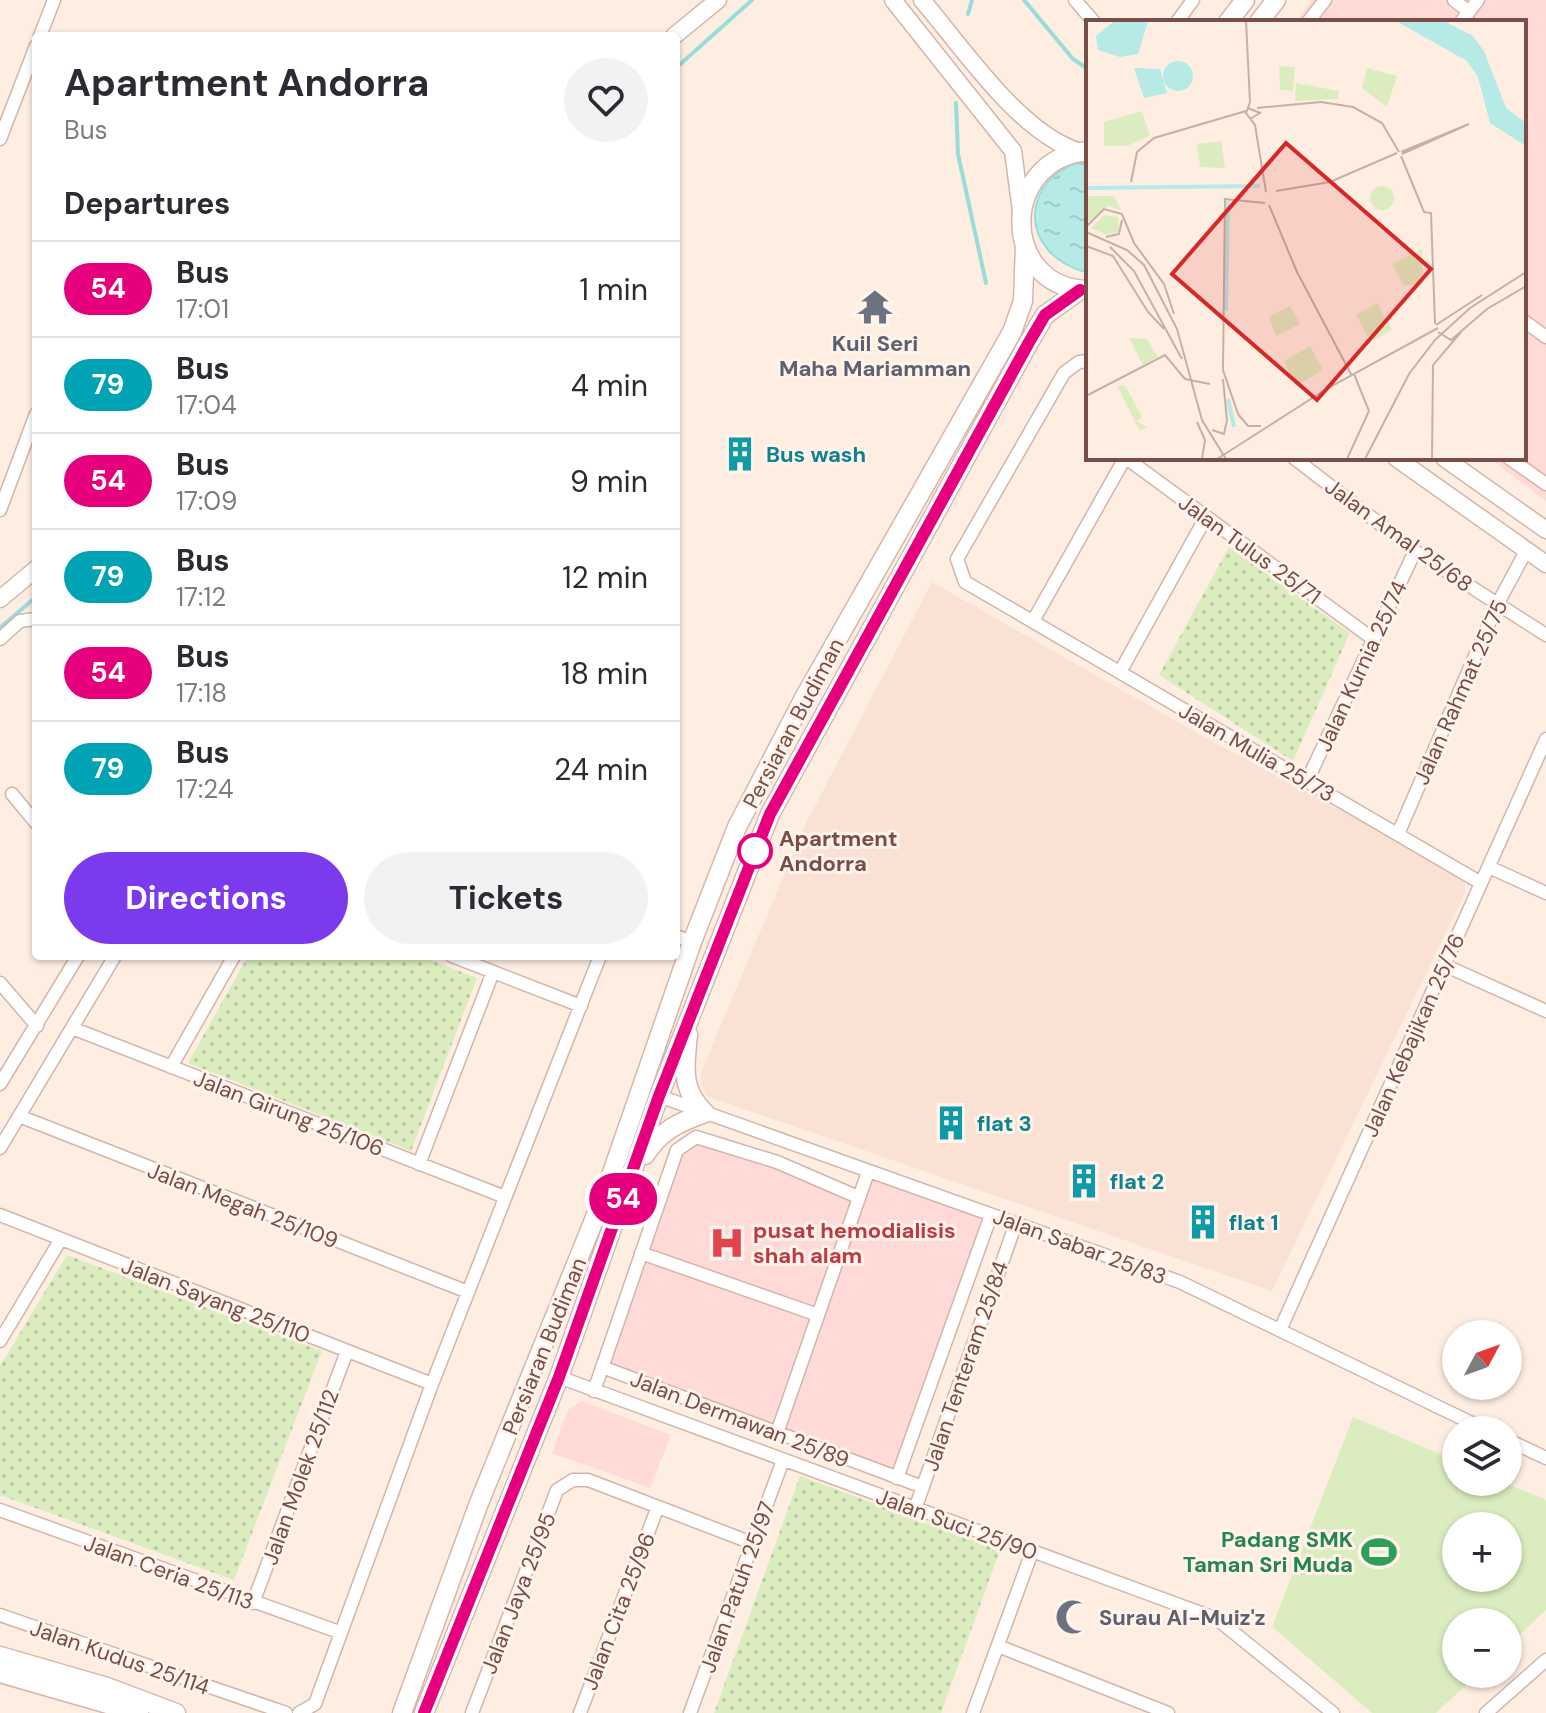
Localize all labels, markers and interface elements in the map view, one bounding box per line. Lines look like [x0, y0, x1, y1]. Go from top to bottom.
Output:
inset map [1086, 20, 1526, 460]
text: Apartment Andorra [64, 58, 429, 108]
button: heart [564, 58, 648, 142]
text: Bus [64, 113, 108, 147]
text: Departures [64, 184, 230, 223]
text: Bus [176, 253, 230, 292]
text: 54 [90, 270, 126, 307]
text: 1 min [580, 270, 648, 309]
temple icon: Kuil Seri Maha Mariamman [856, 288, 894, 326]
text: 17:01 [176, 292, 229, 326]
place label: Kuil Seri Maha Mariamman [779, 329, 971, 383]
text: Bus [176, 349, 230, 388]
text: 79 [92, 366, 124, 403]
text: 4 min [571, 366, 648, 405]
text: 17:04 [176, 388, 237, 422]
building icon: Bus wash [721, 435, 759, 473]
place label: Bus wash [766, 440, 866, 469]
text: Bus [176, 445, 230, 484]
text: 54 [90, 462, 126, 499]
text: 9 min [570, 462, 648, 501]
street label: Jalan Amal 25/68 [1319, 472, 1478, 599]
text: 17:09 [176, 484, 237, 518]
street label: Jalan Tulus 25/71 [1173, 488, 1327, 611]
text: Bus [176, 541, 230, 580]
text: 79 [92, 558, 124, 595]
text: 12 min [562, 558, 648, 597]
street label: Jalan Kurnia 25/74 [1309, 576, 1414, 756]
text: 17:12 [176, 580, 226, 614]
street label: Jalan Rahmat 25/75 [1407, 595, 1514, 789]
street label: Persiaran Budiman [736, 633, 851, 813]
text: Bus [176, 637, 230, 676]
text: 54 [90, 654, 126, 691]
text: 18 min [561, 654, 648, 693]
text: 17:18 [176, 676, 227, 710]
street label: Jalan Mulia 25/73 [1173, 696, 1340, 809]
text: Bus [176, 733, 230, 772]
text: 79 [92, 750, 124, 787]
text: 24 min [554, 750, 648, 789]
text: 17:24 [176, 772, 234, 806]
place label: Apartment Andorra [779, 824, 897, 878]
marker: Apartment Andorra [738, 834, 772, 868]
button: Directions [64, 852, 348, 944]
button: Tickets [364, 852, 648, 944]
street label: Jalan Kebajikan 25/76 [1356, 929, 1471, 1142]
street label: Jalan Girung 25/106 [190, 1064, 388, 1163]
building icon: flat 3 [932, 1104, 970, 1142]
place label: flat 3 [977, 1109, 1032, 1138]
street label: Jalan Megah 25/109 [143, 1156, 342, 1255]
building icon: flat 2 [1065, 1162, 1103, 1200]
place label: flat 2 [1110, 1167, 1164, 1196]
line badge: 54 [587, 1173, 659, 1225]
text: 54 [605, 1180, 641, 1217]
street label: Jalan Sabar 25/83 [989, 1202, 1171, 1291]
building icon: flat 1 [1184, 1203, 1222, 1241]
place label: flat 1 [1229, 1208, 1279, 1237]
place label: pusat hemodialisis shah alam [753, 1216, 956, 1270]
hospital icon: pusat hemodialisis shah alam [708, 1224, 746, 1262]
street label: Jalan Sayang 25/110 [117, 1251, 314, 1350]
street label: Persiaran Budiman [496, 1253, 593, 1439]
street label: Jalan Tenteram 25/84 [916, 1257, 1015, 1475]
north arrow [1442, 1320, 1522, 1400]
map controls [1442, 1320, 1522, 1688]
street label: Jalan Dermawan 25/89 [626, 1364, 853, 1475]
street label: Jalan Molek 25/112 [255, 1385, 346, 1569]
button: layers [1442, 1416, 1522, 1496]
street label: Jalan Suci 25/90 [872, 1482, 1041, 1567]
street label: Jalan Patuh 25/97 [693, 1498, 782, 1677]
street label: Jalan Jaya 25/95 [474, 1508, 563, 1678]
button: + [1442, 1512, 1522, 1592]
place label: Padang SMK Taman Sri Muda [1183, 1525, 1353, 1579]
street label: Jalan Ceria 25/113 [80, 1528, 258, 1617]
street label: Jalan Cita 25/96 [575, 1528, 662, 1694]
sports icon: Padang SMK Taman Sri Muda [1360, 1533, 1398, 1571]
mosque icon: Surau Al-Muiz'z [1054, 1598, 1092, 1636]
place label: Surau Al-Muiz'z [1099, 1603, 1266, 1632]
button: − [1442, 1608, 1522, 1688]
street label: Jalan Kudus 25/114 [26, 1613, 213, 1702]

